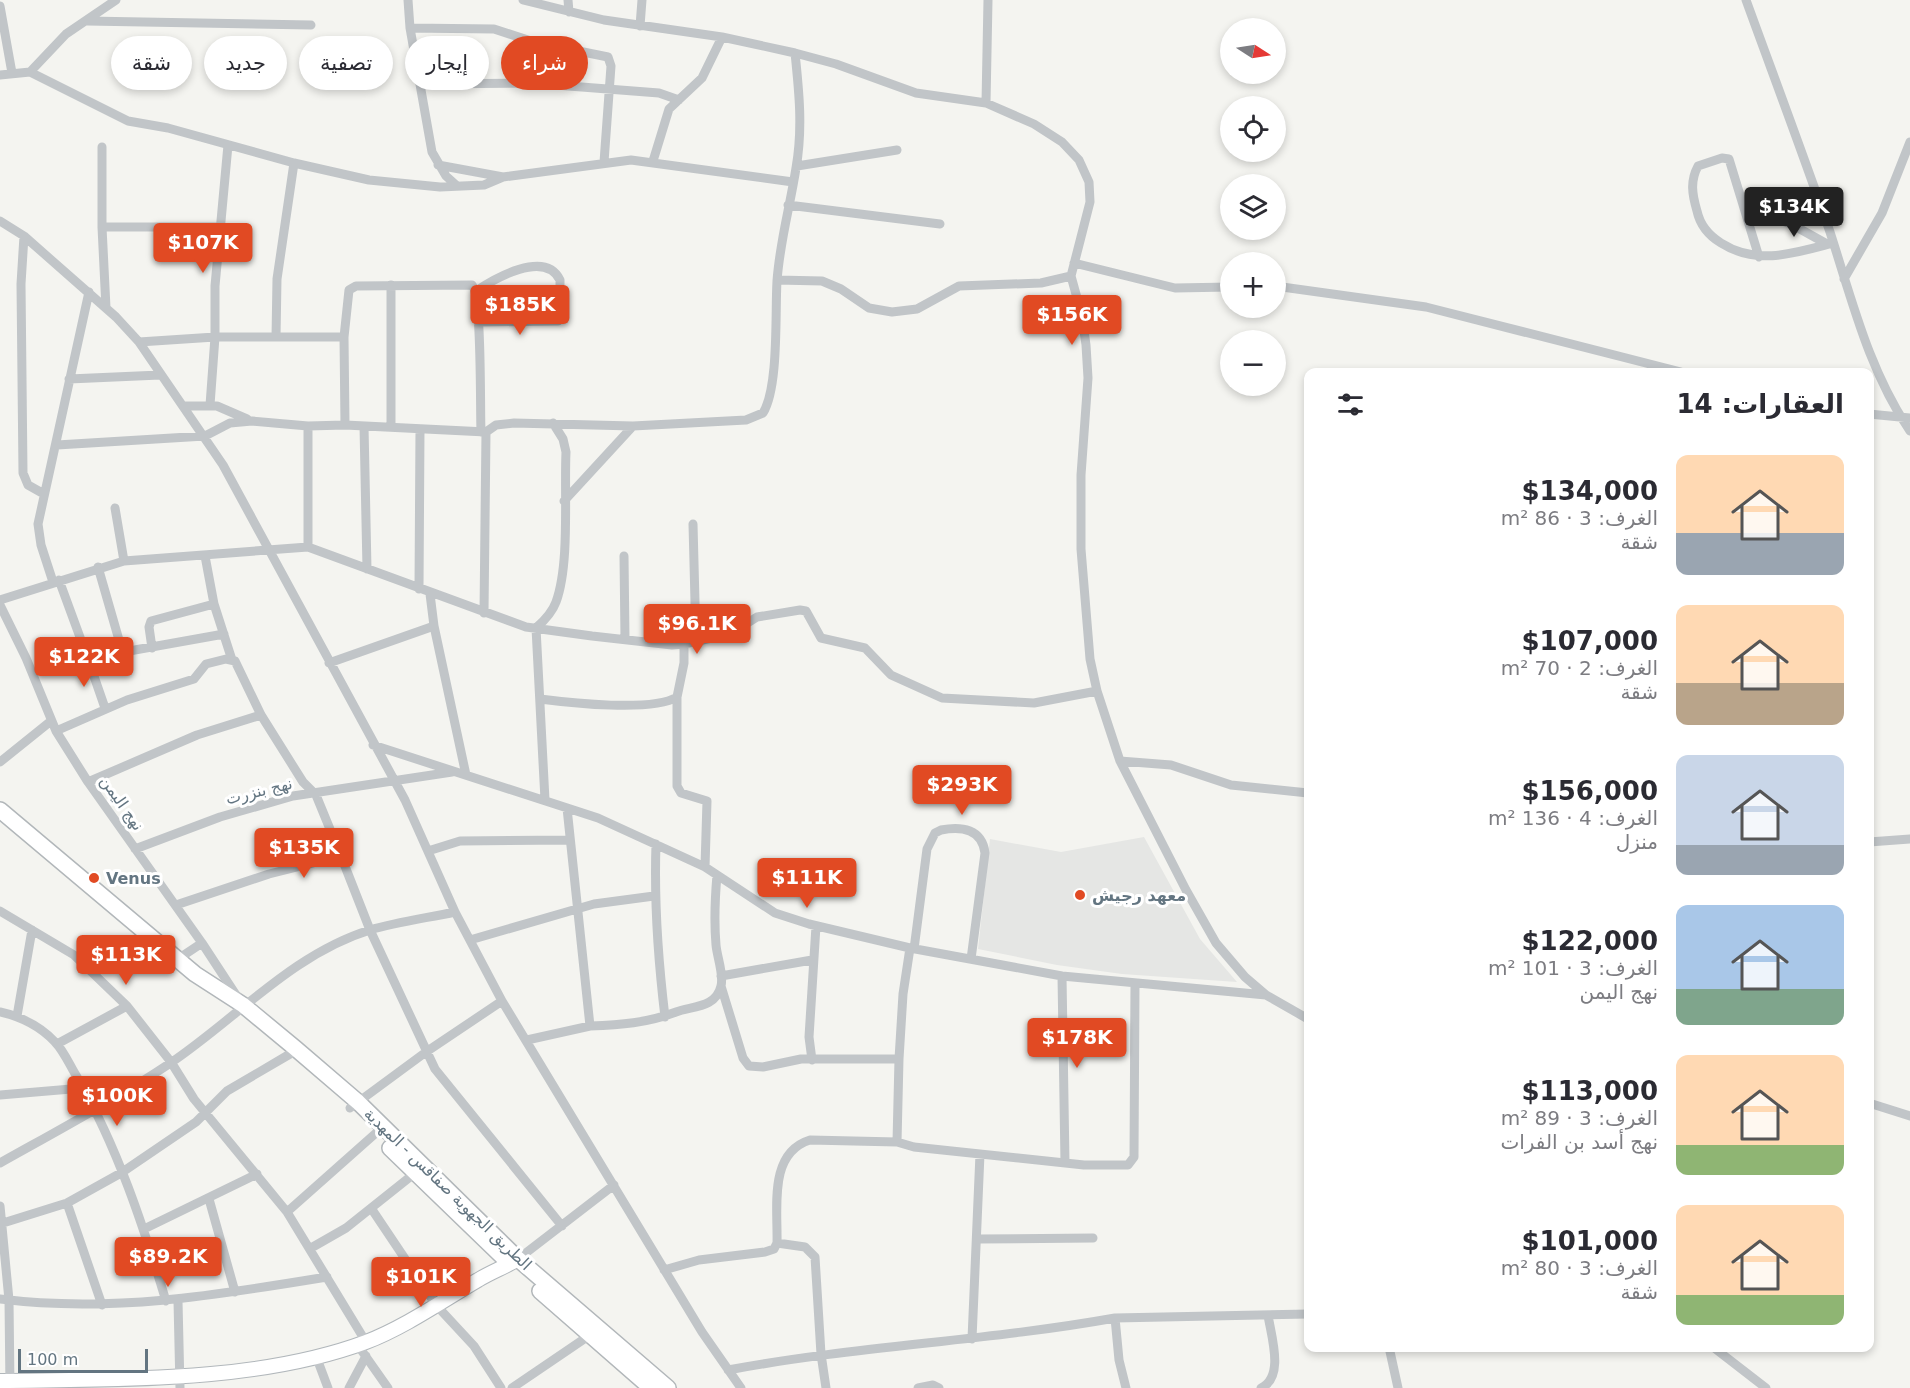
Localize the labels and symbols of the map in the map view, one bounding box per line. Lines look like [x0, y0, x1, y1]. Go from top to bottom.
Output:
north arrow [1220, 18, 1286, 84]
pin: $134K [1752, 187, 1836, 238]
pin: $107K [161, 223, 245, 274]
pin: $185K [478, 285, 562, 336]
pin: $156K [1030, 295, 1114, 346]
pin: $96.1K [648, 604, 746, 655]
pin: $122K [42, 637, 126, 688]
pin: $293K [920, 765, 1004, 816]
street label: نهج اليمن [95, 772, 148, 835]
street label: نهج بنزرت [224, 774, 295, 809]
pin: $135K [262, 828, 346, 879]
pin: $111K [765, 858, 849, 909]
place label: Venus [106, 869, 161, 888]
marker: Venus [87, 871, 101, 885]
place label: معهد رجيش [1092, 886, 1186, 905]
marker: معهد رجيش [1073, 888, 1087, 902]
pin: $113K [84, 935, 168, 986]
pin: $178K [1035, 1018, 1119, 1069]
pin: $100K [75, 1076, 159, 1127]
street label: الطريق الجهوية صفاقس - المهدية [360, 1104, 536, 1275]
pin: $89.2K [119, 1237, 217, 1288]
pin: $101K [379, 1257, 463, 1308]
scale bar [18, 1346, 148, 1374]

